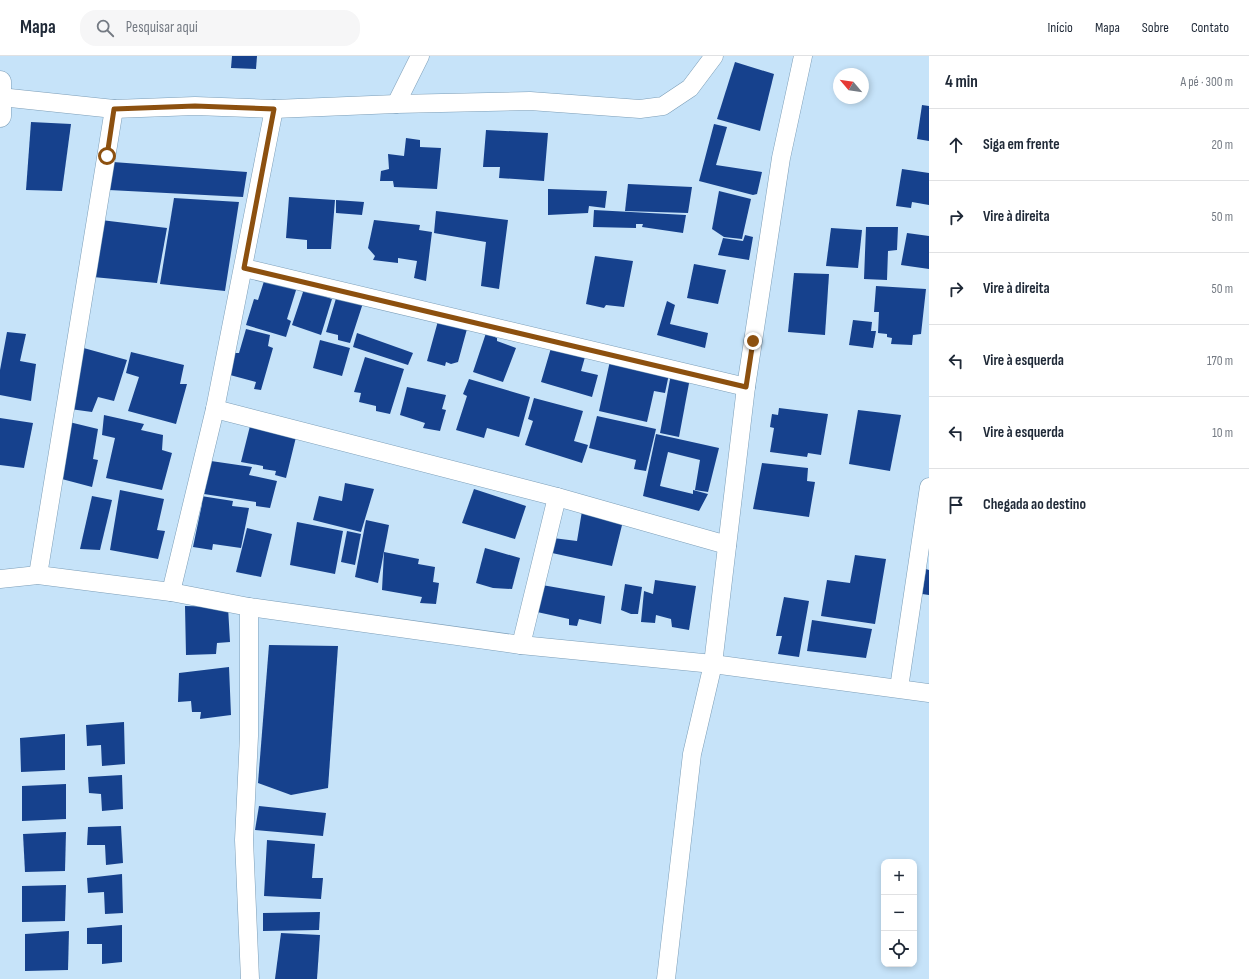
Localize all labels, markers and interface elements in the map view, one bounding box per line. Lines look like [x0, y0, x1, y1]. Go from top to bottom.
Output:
search box [80, 10, 360, 46]
text: Mapa [20, 16, 56, 39]
icon: search [94, 17, 116, 39]
text: Pesquisar aqui [126, 18, 198, 37]
text: Início [1047, 19, 1073, 36]
text: Mapa [1095, 19, 1120, 36]
text: Sobre [1142, 19, 1169, 36]
text: Contato [1191, 19, 1229, 36]
north arrow [833, 68, 869, 104]
text: 4 min [945, 72, 978, 92]
text: A pé · 300 m [1181, 74, 1233, 90]
icon: ahead [945, 134, 967, 156]
text: Siga em frente [983, 135, 1060, 154]
text: 20 m [1211, 137, 1233, 153]
route start [98, 147, 116, 165]
icon: right [945, 206, 967, 228]
text: Vire à direita [983, 207, 1050, 226]
text: 50 m [1212, 209, 1233, 225]
icon: right [945, 278, 967, 300]
text: Vire à direita [983, 279, 1050, 298]
text: 50 m [1212, 281, 1233, 297]
route end [744, 332, 762, 350]
icon: left [945, 350, 967, 372]
text: Vire à esquerda [983, 351, 1064, 370]
text: 170 m [1207, 353, 1233, 369]
icon: left [945, 422, 967, 444]
text: Vire à esquerda [983, 423, 1064, 442]
text: 10 m [1212, 425, 1233, 441]
icon: arrive [945, 494, 967, 516]
text: Chegada ao destino [983, 495, 1086, 514]
map controls [881, 859, 917, 967]
button: + [881, 859, 917, 895]
button: − [881, 895, 917, 931]
button: locate [881, 931, 917, 967]

